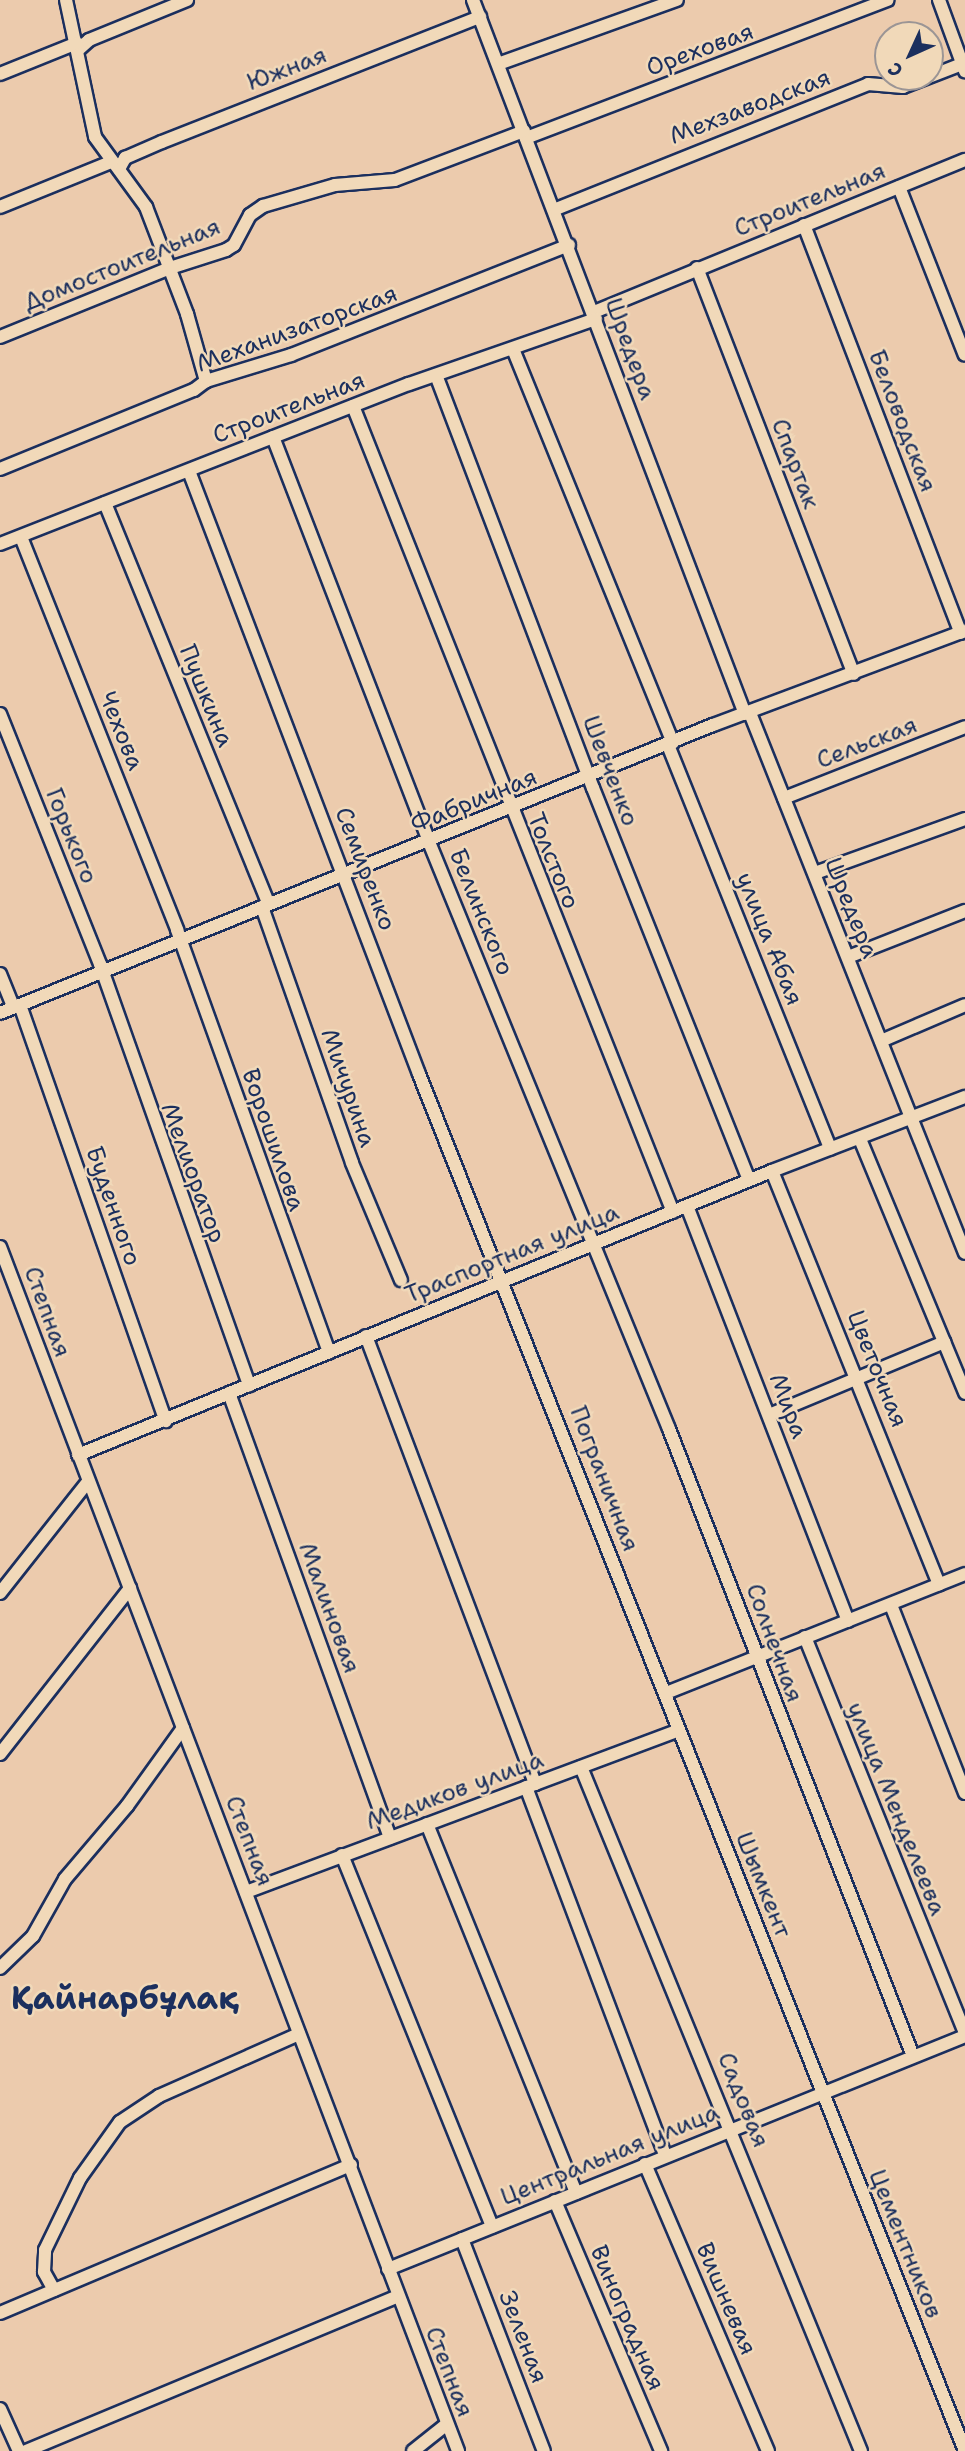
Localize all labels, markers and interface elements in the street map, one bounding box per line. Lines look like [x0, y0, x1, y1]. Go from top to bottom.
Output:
street label: Ореховая [642, 17, 758, 83]
north arrow [874, 21, 944, 91]
street label: Южная [243, 41, 331, 97]
text: С [882, 57, 908, 83]
street label: Мехзаводская [665, 63, 835, 151]
street label: Строительная [730, 157, 890, 243]
street label: Домостоительная [19, 212, 225, 318]
street label: Механизаторская [193, 279, 401, 379]
street label: Шредера [598, 294, 662, 404]
street label: Беловодская [862, 346, 942, 496]
street label: Строительная [209, 366, 369, 450]
street label: Спартак [765, 415, 825, 513]
street label: Пушкина [172, 641, 240, 751]
street label: Чехова [92, 687, 150, 775]
street label: Сельская [813, 711, 921, 775]
street label: Шевченко [576, 712, 644, 830]
street label: Фабричная [407, 763, 541, 839]
street label: Горького [39, 784, 103, 888]
street label: Семиренко [328, 803, 402, 935]
street label: Толстого [521, 809, 585, 913]
street label: Белинского [442, 844, 520, 980]
street label: Шредера [818, 853, 884, 963]
street label: улица Абая [729, 868, 809, 1010]
street label: Мичурина [314, 1025, 382, 1151]
street label: Ворошилова [235, 1065, 311, 1215]
street label: Мелиоратор [154, 1099, 232, 1247]
street label: Буденного [79, 1142, 147, 1270]
street label: Траспортная улица [401, 1198, 623, 1310]
street label: Степная [17, 1263, 77, 1361]
street label: Цветочная [840, 1306, 914, 1432]
street label: Мира [762, 1369, 814, 1443]
street label: Пограничная [563, 1402, 645, 1556]
street label: Малиновая [292, 1539, 366, 1677]
street label: Солнечная [739, 1580, 809, 1706]
street label: улица Менделеева [840, 1698, 952, 1920]
street label: Медиков улица [362, 1746, 548, 1836]
street label: Степная [219, 1792, 279, 1890]
street label: Шымкент [729, 1828, 797, 1942]
district label: Қайнарбұлақ [11, 1979, 239, 2017]
street label: Садовая [711, 2048, 775, 2152]
street label: Центральная улица [496, 2098, 724, 2212]
street label: Цементников [862, 2165, 948, 2323]
street label: Вишневая [689, 2239, 763, 2359]
street label: Виноградная [584, 2241, 670, 2395]
street label: Зеленая [492, 2287, 554, 2387]
street label: Степная [419, 2323, 479, 2421]

